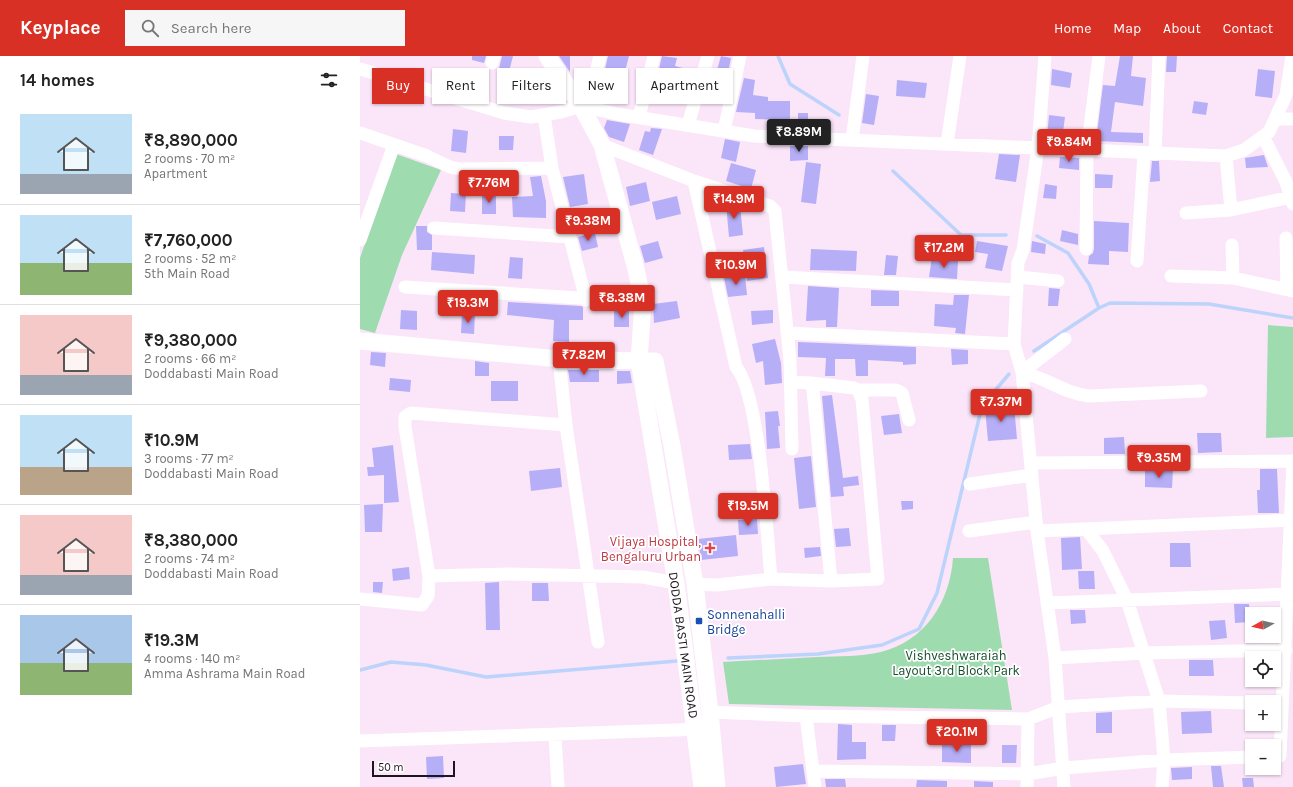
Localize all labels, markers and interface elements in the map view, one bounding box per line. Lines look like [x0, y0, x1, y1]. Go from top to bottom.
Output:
search box [125, 10, 405, 46]
text: Keyplace [20, 17, 101, 39]
icon: search [139, 17, 161, 39]
text: Search here [171, 19, 251, 37]
text: Home [1054, 20, 1091, 37]
text: Map [1113, 20, 1141, 37]
text: About [1163, 20, 1201, 37]
text: Contact [1223, 20, 1273, 37]
chip: Buy [372, 68, 424, 104]
chip: Rent [432, 68, 489, 104]
chip: Filters [497, 68, 566, 104]
chip: New [574, 68, 628, 104]
chip: Apartment [636, 68, 733, 104]
icon: filters [318, 69, 340, 91]
text: 14 homes [20, 70, 95, 90]
pin: ₹8.89M [766, 119, 832, 153]
text: ₹8.89M [776, 124, 822, 139]
pin: ₹9.84M [1036, 129, 1102, 163]
icon: home [52, 130, 100, 178]
text: ₹8,890,000 [144, 130, 238, 150]
text: ₹9.84M [1046, 134, 1092, 149]
text: 2 rooms · 70 m² [144, 151, 235, 166]
text: Apartment [144, 166, 207, 181]
pin: ₹7.76M [456, 170, 522, 204]
text: ₹7.76M [468, 175, 510, 190]
pin: ₹14.9M [701, 186, 767, 220]
text: ₹14.9M [713, 191, 755, 206]
pin: ₹9.38M [555, 208, 621, 242]
text: ₹9.38M [565, 213, 611, 228]
text: ₹7,760,000 [144, 230, 233, 250]
icon: home [52, 231, 100, 279]
pin: ₹17.2M [911, 235, 977, 269]
text: ₹17.2M [924, 240, 964, 255]
text: 2 rooms · 52 m² [144, 251, 236, 266]
pin: ₹10.9M [703, 252, 769, 286]
text: ₹10.9M [715, 257, 757, 272]
text: 5th Main Road [144, 266, 230, 281]
pin: ₹8.38M [589, 285, 655, 319]
pin: ₹19.3M [435, 290, 501, 324]
text: ₹8.38M [599, 290, 645, 305]
text: ₹19.3M [447, 295, 489, 310]
text: ₹9,380,000 [144, 330, 237, 350]
icon: home [52, 331, 100, 379]
pin: ₹7.82M [551, 342, 617, 376]
text: ₹7.82M [562, 347, 606, 362]
text: 2 rooms · 66 m² [144, 351, 236, 366]
text: Doddabasti Main Road [144, 366, 279, 381]
pin: ₹7.37M [968, 389, 1034, 423]
text: ₹7.37M [980, 394, 1022, 409]
text: ₹10.9M [144, 430, 199, 450]
icon: home [52, 431, 100, 479]
pin: ₹9.35M [1126, 445, 1192, 479]
text: ₹9.35M [1136, 450, 1182, 465]
text: 3 rooms · 77 m² [144, 451, 234, 466]
text: Doddabasti Main Road [144, 466, 279, 481]
pin: ₹19.5M [715, 493, 781, 527]
text: ₹19.5M [727, 498, 769, 513]
text: ₹8,380,000 [144, 530, 238, 550]
icon: home [52, 531, 100, 579]
place label: Vijaya Hospital, Bengaluru Urban [601, 534, 701, 564]
marker: Vijaya Hospital, Bengaluru Urban [704, 542, 716, 554]
text: 2 rooms · 74 m² [144, 551, 235, 566]
text: Doddabasti Main Road [144, 566, 279, 581]
street label: DODDA BASTI MAIN ROAD [666, 571, 701, 719]
place label: Sonnenahalli Bridge [707, 607, 786, 637]
north arrow [1245, 607, 1281, 643]
map controls [1245, 607, 1281, 775]
marker: Sonnenahalli Bridge [694, 616, 704, 626]
text: ₹19.3M [144, 630, 199, 650]
icon: home [52, 631, 100, 679]
park label: Vishveshwaraiah Layout 3rd Block Park [892, 648, 1020, 678]
text: 4 rooms · 140 m² [144, 651, 240, 666]
button: locate [1245, 651, 1281, 687]
text: Amma Ashrama Main Road [144, 666, 305, 681]
button: + [1245, 695, 1281, 731]
pin: ₹20.1M [924, 719, 990, 753]
text: ₹20.1M [936, 724, 978, 739]
button: − [1245, 739, 1281, 775]
scale bar [372, 759, 455, 778]
text: 50 m [378, 761, 404, 774]

